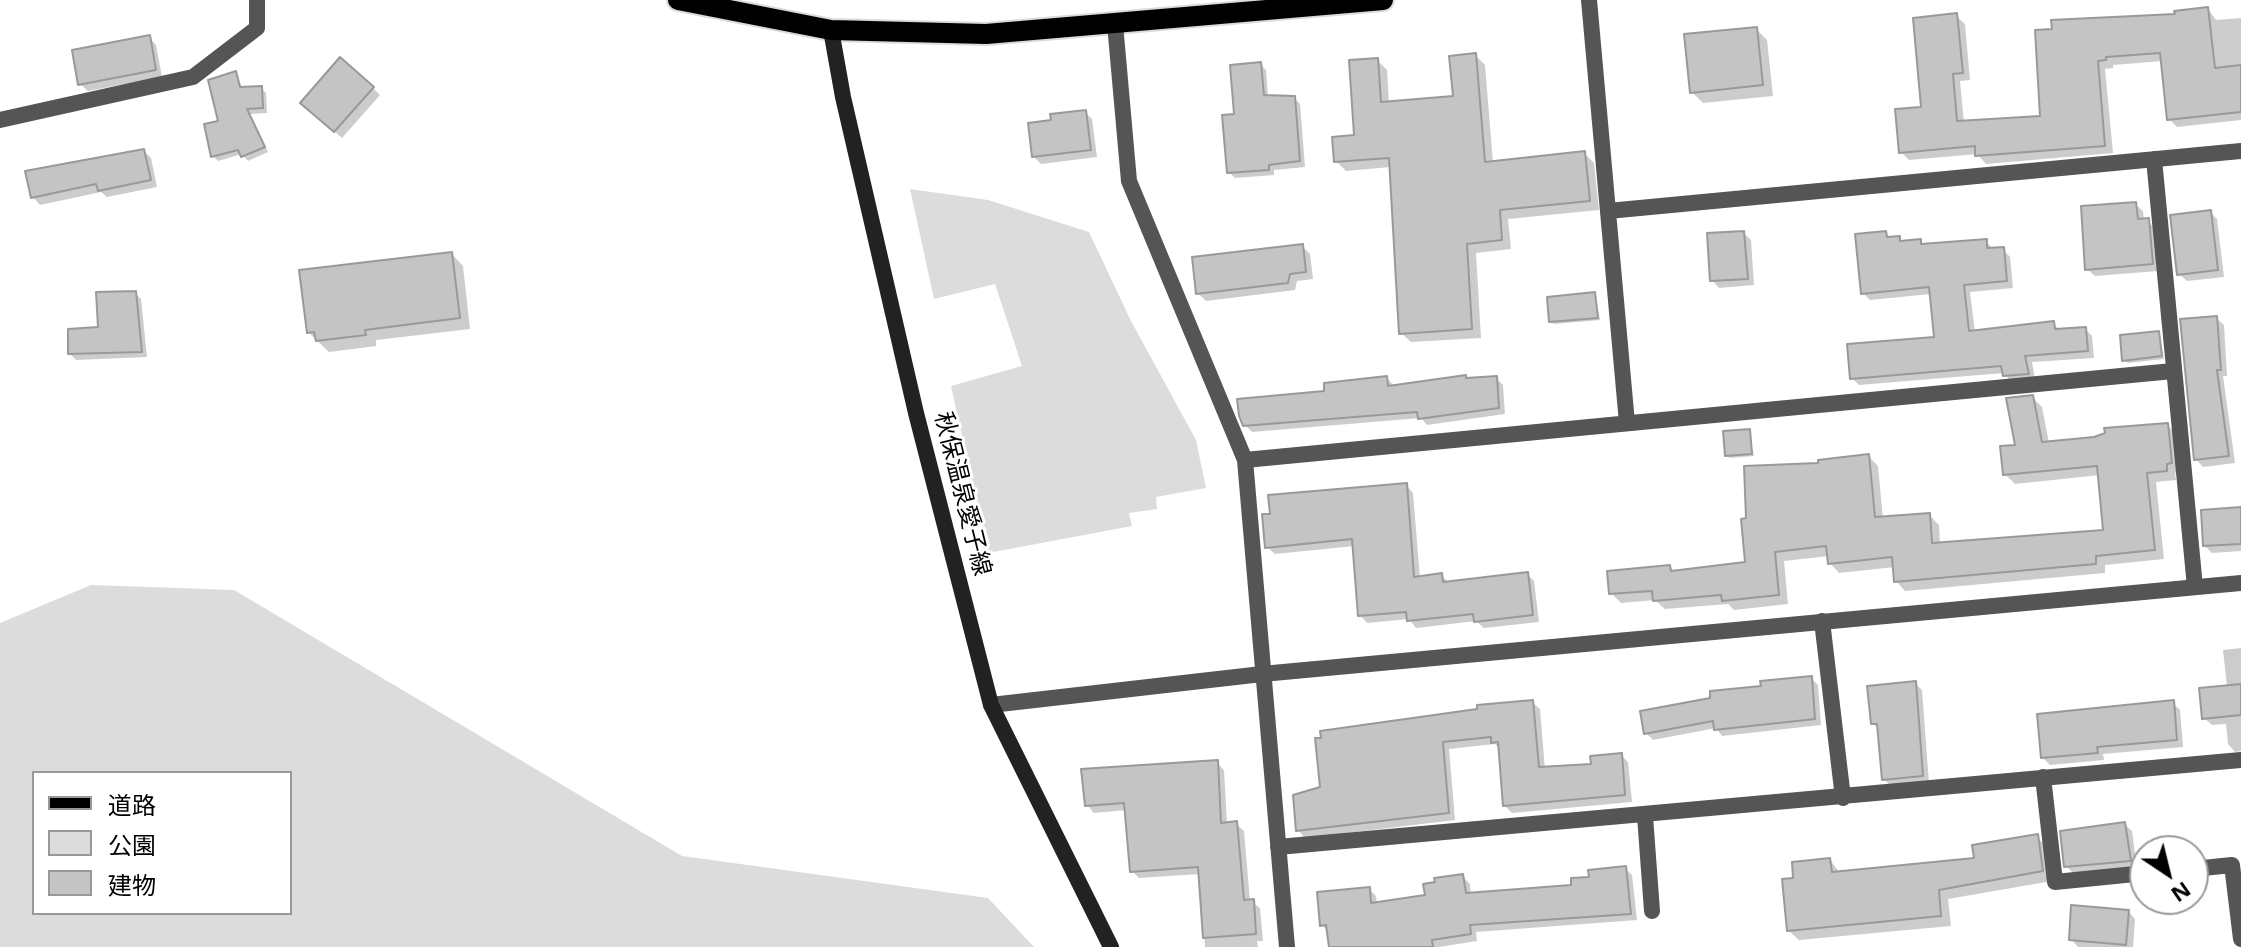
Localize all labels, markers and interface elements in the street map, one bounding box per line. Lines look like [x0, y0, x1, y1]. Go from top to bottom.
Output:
street label: 秋保温泉愛子線 [928, 409, 996, 579]
legend [32, 771, 292, 915]
text: 道路 [108, 788, 156, 821]
text: 公園 [108, 828, 156, 861]
north arrow [2129, 835, 2209, 915]
text: 建物 [108, 868, 156, 901]
text: N [2166, 876, 2198, 910]

